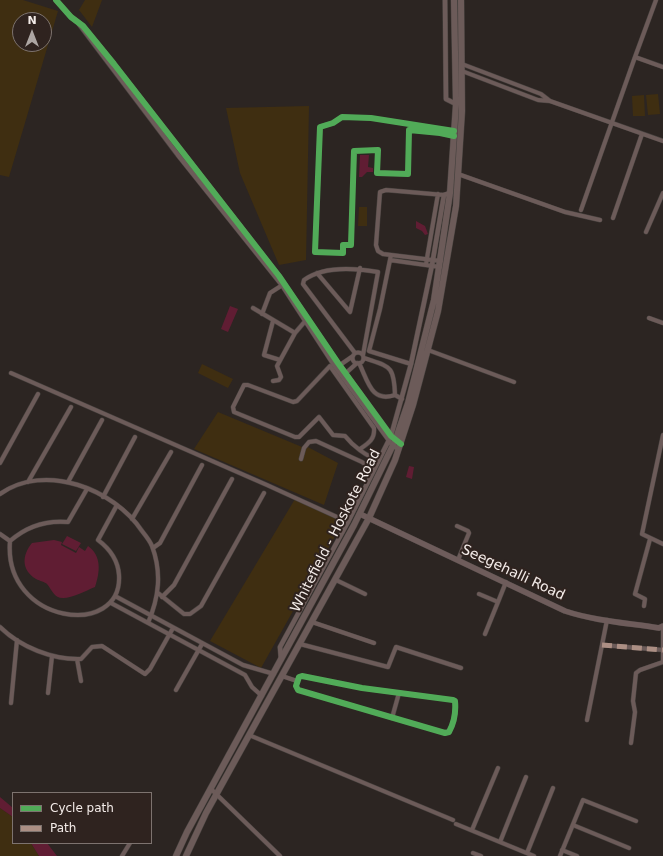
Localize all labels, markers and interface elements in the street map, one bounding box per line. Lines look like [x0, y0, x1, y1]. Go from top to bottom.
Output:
north arrow [12, 12, 52, 52]
text: N [27, 14, 37, 27]
street label: Whitefield - Hoskote Road [287, 447, 385, 615]
street label: Seegehalli Road [459, 542, 567, 604]
legend [12, 792, 152, 844]
text: Cycle path [50, 801, 114, 815]
text: Path [50, 821, 76, 835]

